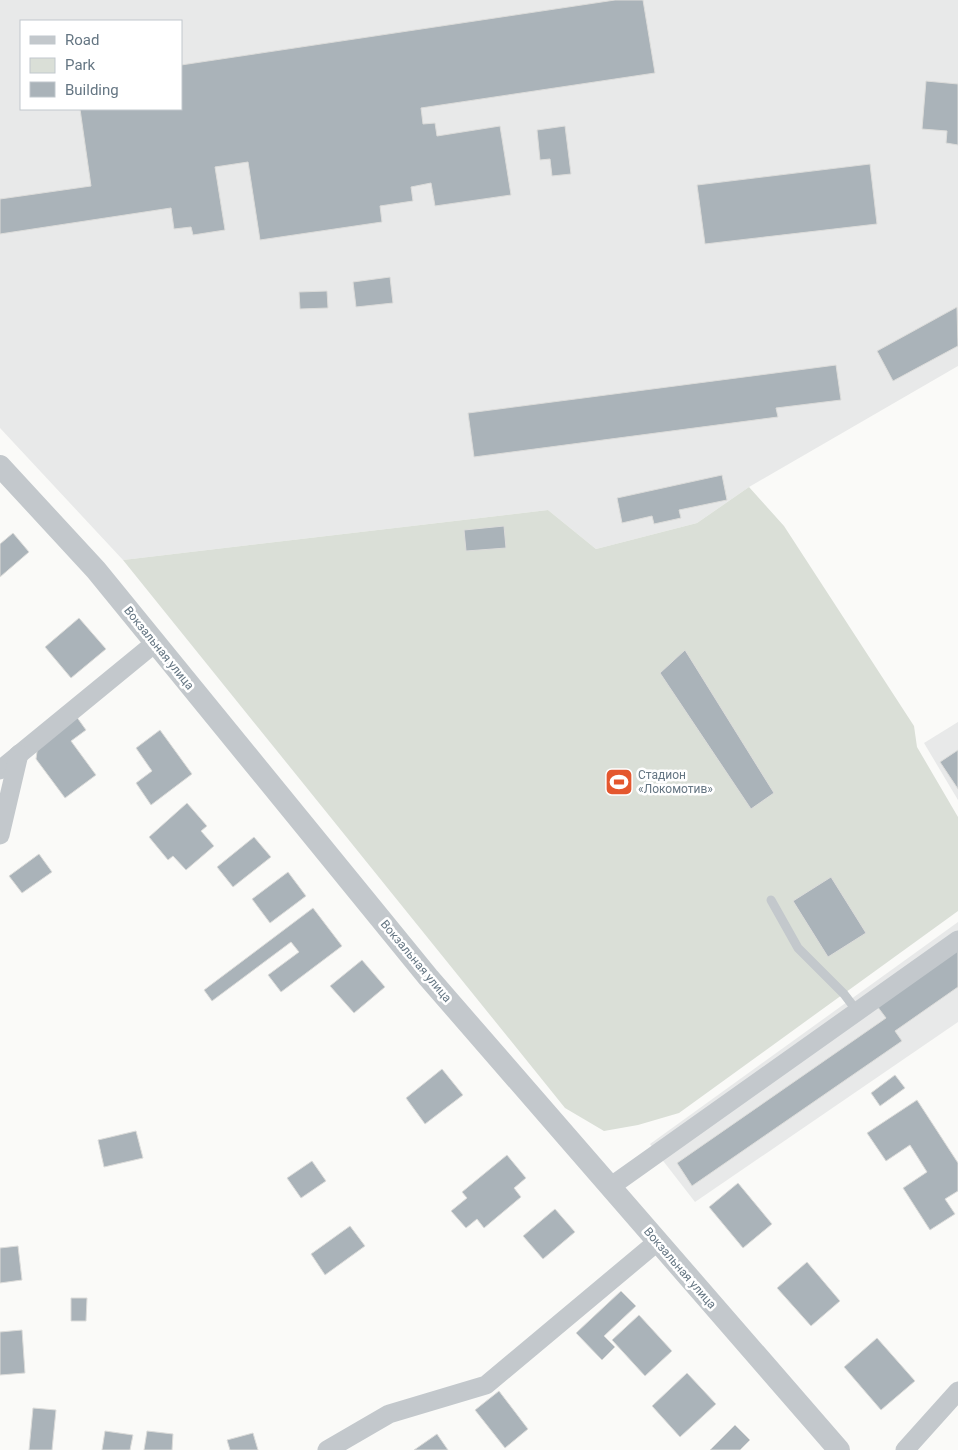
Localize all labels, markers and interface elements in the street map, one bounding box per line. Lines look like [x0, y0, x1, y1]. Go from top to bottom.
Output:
legend [20, 20, 182, 110]
text: Road [65, 31, 99, 49]
text: Park [65, 56, 96, 74]
text: Building [65, 81, 119, 99]
street label: Вокзальная улица [121, 604, 197, 692]
sports icon: Стадион «Локомотив» [604, 767, 634, 797]
place label: Стадион «Локомотив» [638, 768, 713, 796]
street label: Вокзальная улица [378, 917, 454, 1005]
street label: Вокзальная улица [641, 1225, 719, 1311]

